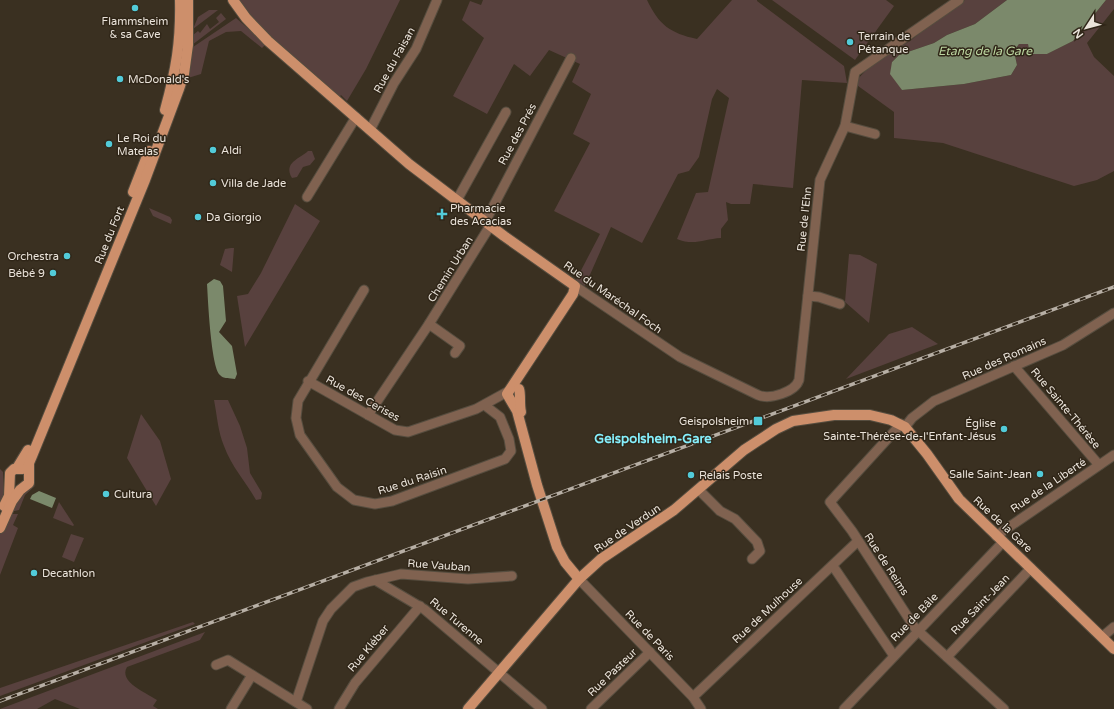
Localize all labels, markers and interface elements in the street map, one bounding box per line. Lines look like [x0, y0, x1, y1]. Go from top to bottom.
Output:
marker: Flammsheim & sa Cave [130, 3, 140, 13]
north arrow [1066, 8, 1106, 48]
place label: Flammsheim & sa Cave [102, 15, 168, 41]
street label: Rue du Faisan [371, 25, 418, 95]
text: N [1070, 26, 1086, 41]
place label: Terrain de Pétanque [858, 30, 910, 56]
marker: Terrain de Pétanque [845, 37, 855, 47]
water label: Etang de la Gare [938, 44, 1033, 58]
place label: McDonald's [128, 73, 189, 86]
marker: McDonald's [115, 74, 125, 84]
street label: Rue des Prés [496, 101, 539, 167]
place label: Le Roi du Matelas [117, 132, 166, 158]
marker: Le Roi du Matelas [104, 139, 114, 149]
place label: Aldi [221, 144, 242, 157]
marker: Aldi [208, 145, 218, 155]
place label: Villa de Jade [221, 177, 286, 190]
marker: Villa de Jade [208, 178, 218, 188]
street label: Rue de l'Ehn [795, 186, 814, 252]
place label: Pharmacie des Acacias [450, 202, 512, 228]
street label: Rue du Fort [92, 204, 127, 266]
marker: Pharmacie des Acacias [437, 209, 447, 219]
place label: Da Giorgio [206, 211, 262, 224]
marker: Da Giorgio [193, 212, 203, 222]
street label: Chemin Urban [425, 234, 476, 305]
place label: Orchestra [7, 250, 59, 263]
marker: Orchestra [62, 251, 72, 261]
street label: Rue du Maréchal Foch [561, 259, 664, 336]
place label: Bébé 9 [8, 267, 45, 280]
marker: Bébé 9 [48, 268, 58, 278]
street label: Rue des Romains [960, 334, 1048, 383]
street label: Rue Sainte-Thérèse [1028, 365, 1103, 451]
street label: Rue des Cerises [324, 373, 402, 424]
place label: Geispolsheim [679, 415, 749, 428]
marker: Geispolsheim [752, 415, 764, 427]
place label: Église Sainte-Thérèse-de-l'Enfant-Jésus [823, 416, 996, 443]
marker: Église Sainte-Thérèse-de-l'Enfant-Jésus [999, 424, 1009, 434]
district label: Geispolsheim-Gare [594, 431, 712, 447]
street label: Rue de la Liberté [1008, 455, 1088, 515]
street label: Rue du Raisin [376, 463, 448, 498]
place label: Salle Saint-Jean [949, 468, 1032, 481]
place label: Relais Poste [699, 469, 762, 482]
marker: Salle Saint-Jean [1035, 469, 1045, 479]
marker: Relais Poste [686, 470, 696, 480]
place label: Cultura [114, 488, 152, 501]
marker: Cultura [101, 489, 111, 499]
street label: Rue de la Gare [970, 494, 1035, 555]
street label: Rue de Verdun [592, 501, 663, 555]
street label: Rue de Reims [862, 531, 912, 598]
street label: Rue Vauban [407, 557, 471, 574]
place label: Decathlon [42, 567, 95, 580]
marker: Decathlon [29, 568, 39, 578]
street label: Rue Saint-Jean [948, 571, 1012, 637]
street label: Rue de Mulhouse [730, 575, 805, 646]
street label: Rue de Bâle [888, 590, 941, 644]
street label: Rue Turenne [427, 595, 486, 648]
street label: Rue de Paris [622, 607, 677, 663]
street label: Rue Kléber [345, 622, 392, 674]
street label: Rue Pasteur [585, 645, 640, 699]

